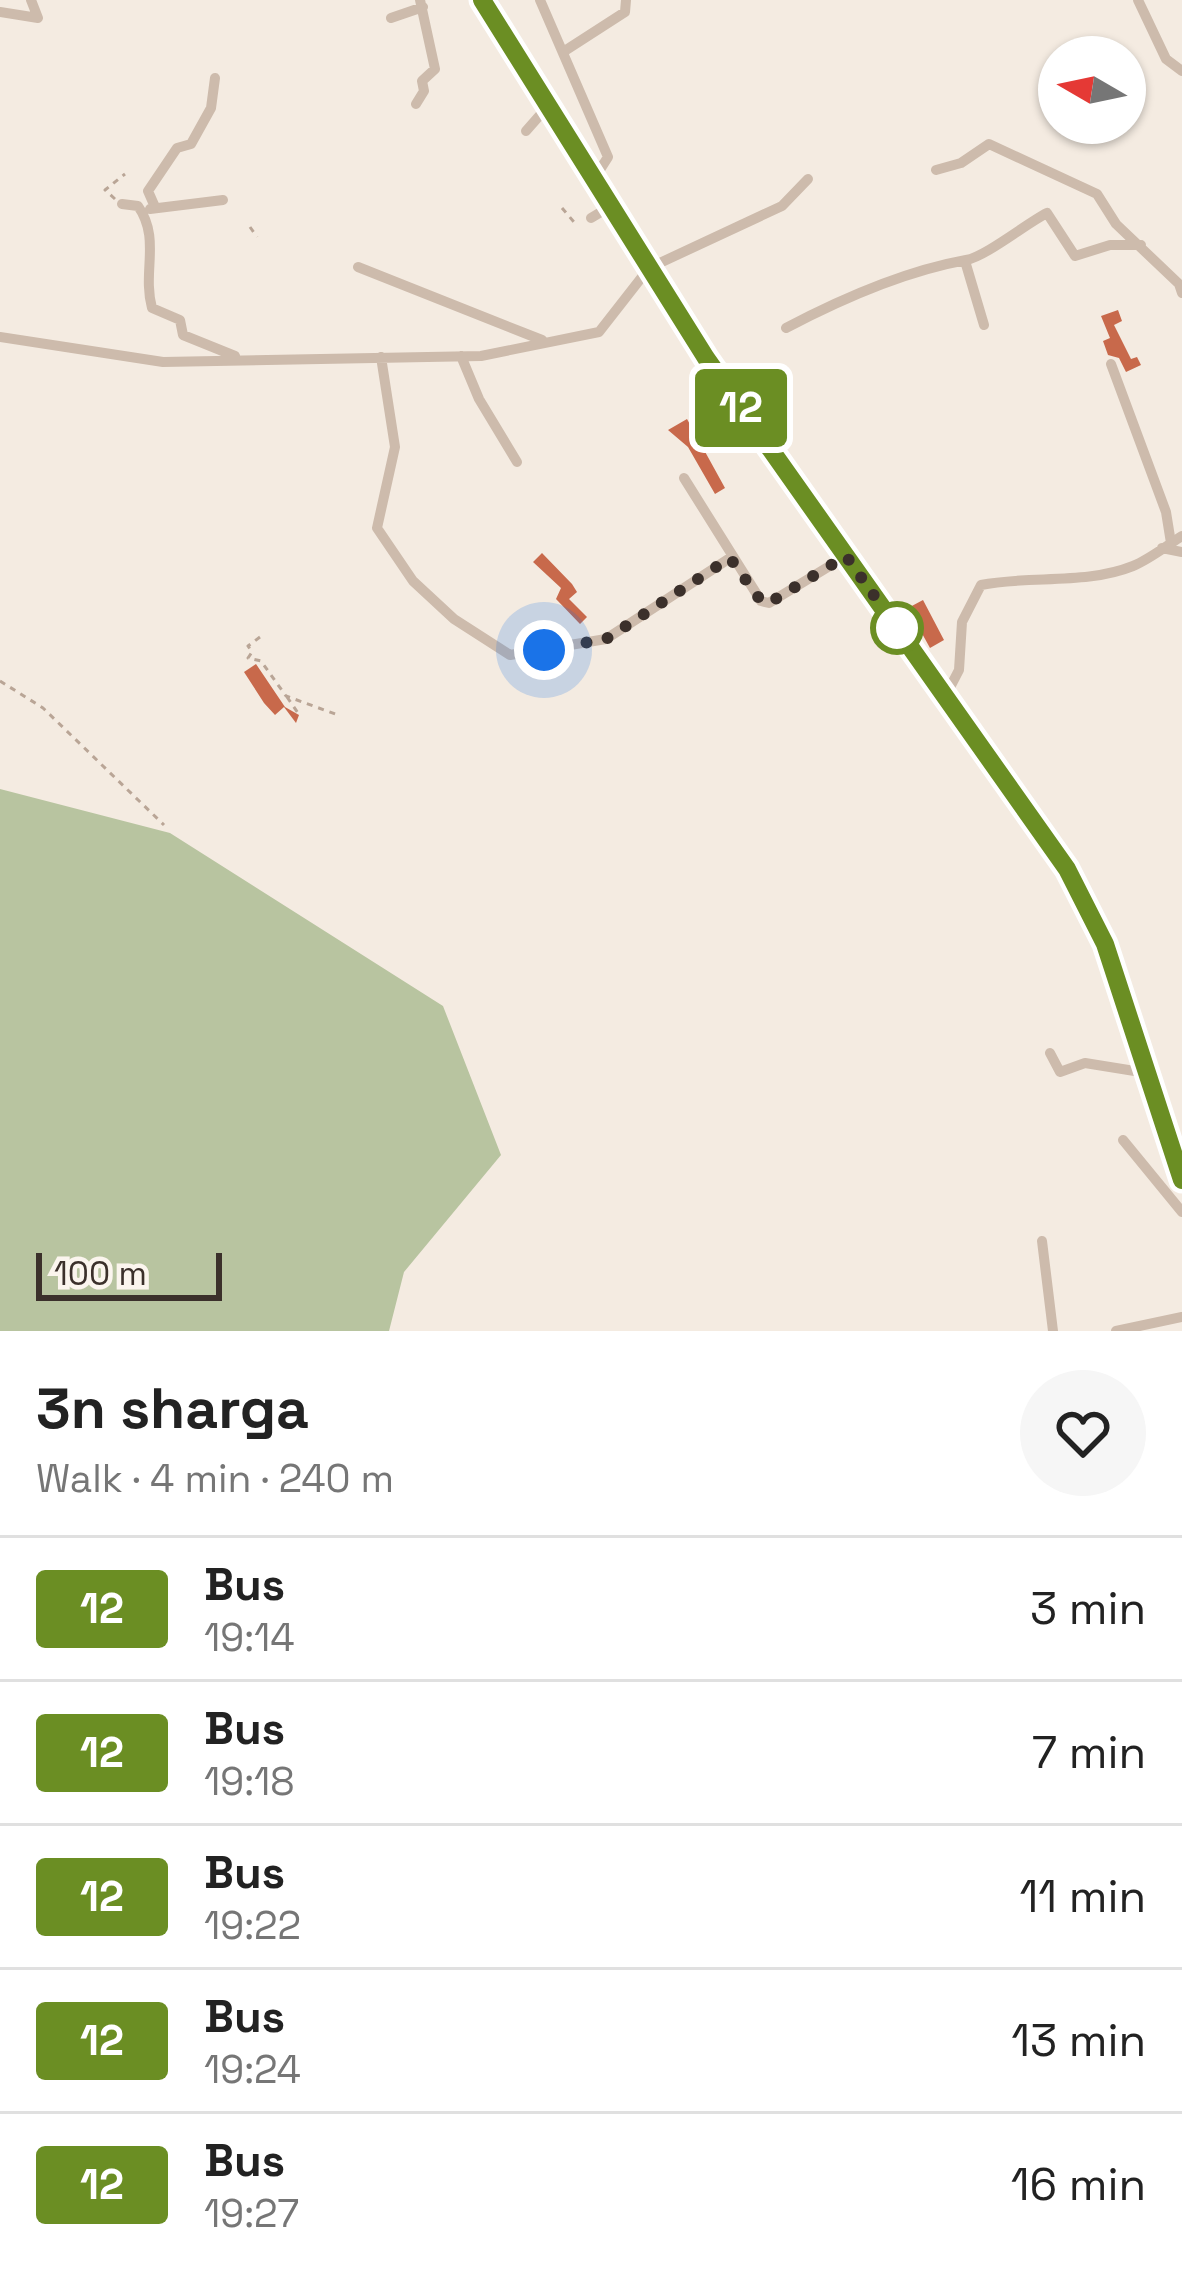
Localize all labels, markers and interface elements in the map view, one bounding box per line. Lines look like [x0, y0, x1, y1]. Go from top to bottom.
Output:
north arrow [1038, 36, 1146, 144]
map controls [1038, 36, 1146, 144]
line badge: 12 [687, 369, 795, 447]
text: 12 [719, 381, 763, 434]
unlabelled marker [872, 603, 922, 653]
your location [514, 620, 574, 680]
scale bar [36, 1247, 222, 1300]
text: 100 m [54, 1253, 147, 1295]
button: heart [1020, 1370, 1146, 1496]
text: 3n sharga [36, 1372, 309, 1445]
text: Walk · 4 min · 240 m [36, 1454, 394, 1503]
text: Bus [204, 1556, 285, 1613]
text: 3 min [1030, 1580, 1146, 1637]
text: 12 [80, 1582, 124, 1635]
text: 19:14 [204, 1613, 295, 1662]
text: Bus [204, 1700, 285, 1757]
text: 7 min [1032, 1724, 1146, 1781]
text: 12 [80, 1726, 124, 1779]
text: 19:18 [204, 1757, 295, 1806]
text: Bus [204, 1844, 285, 1901]
text: 11 min [1020, 1868, 1146, 1925]
text: 12 [80, 1870, 124, 1923]
text: 19:22 [204, 1901, 301, 1950]
text: Bus [204, 1988, 285, 2045]
text: 13 min [1011, 2012, 1146, 2069]
text: 12 [80, 2014, 124, 2067]
text: 19:24 [204, 2045, 301, 2094]
text: Bus [204, 2132, 285, 2189]
text: 16 min [1011, 2156, 1146, 2213]
text: 12 [80, 2158, 124, 2211]
text: 19:27 [204, 2189, 299, 2238]

